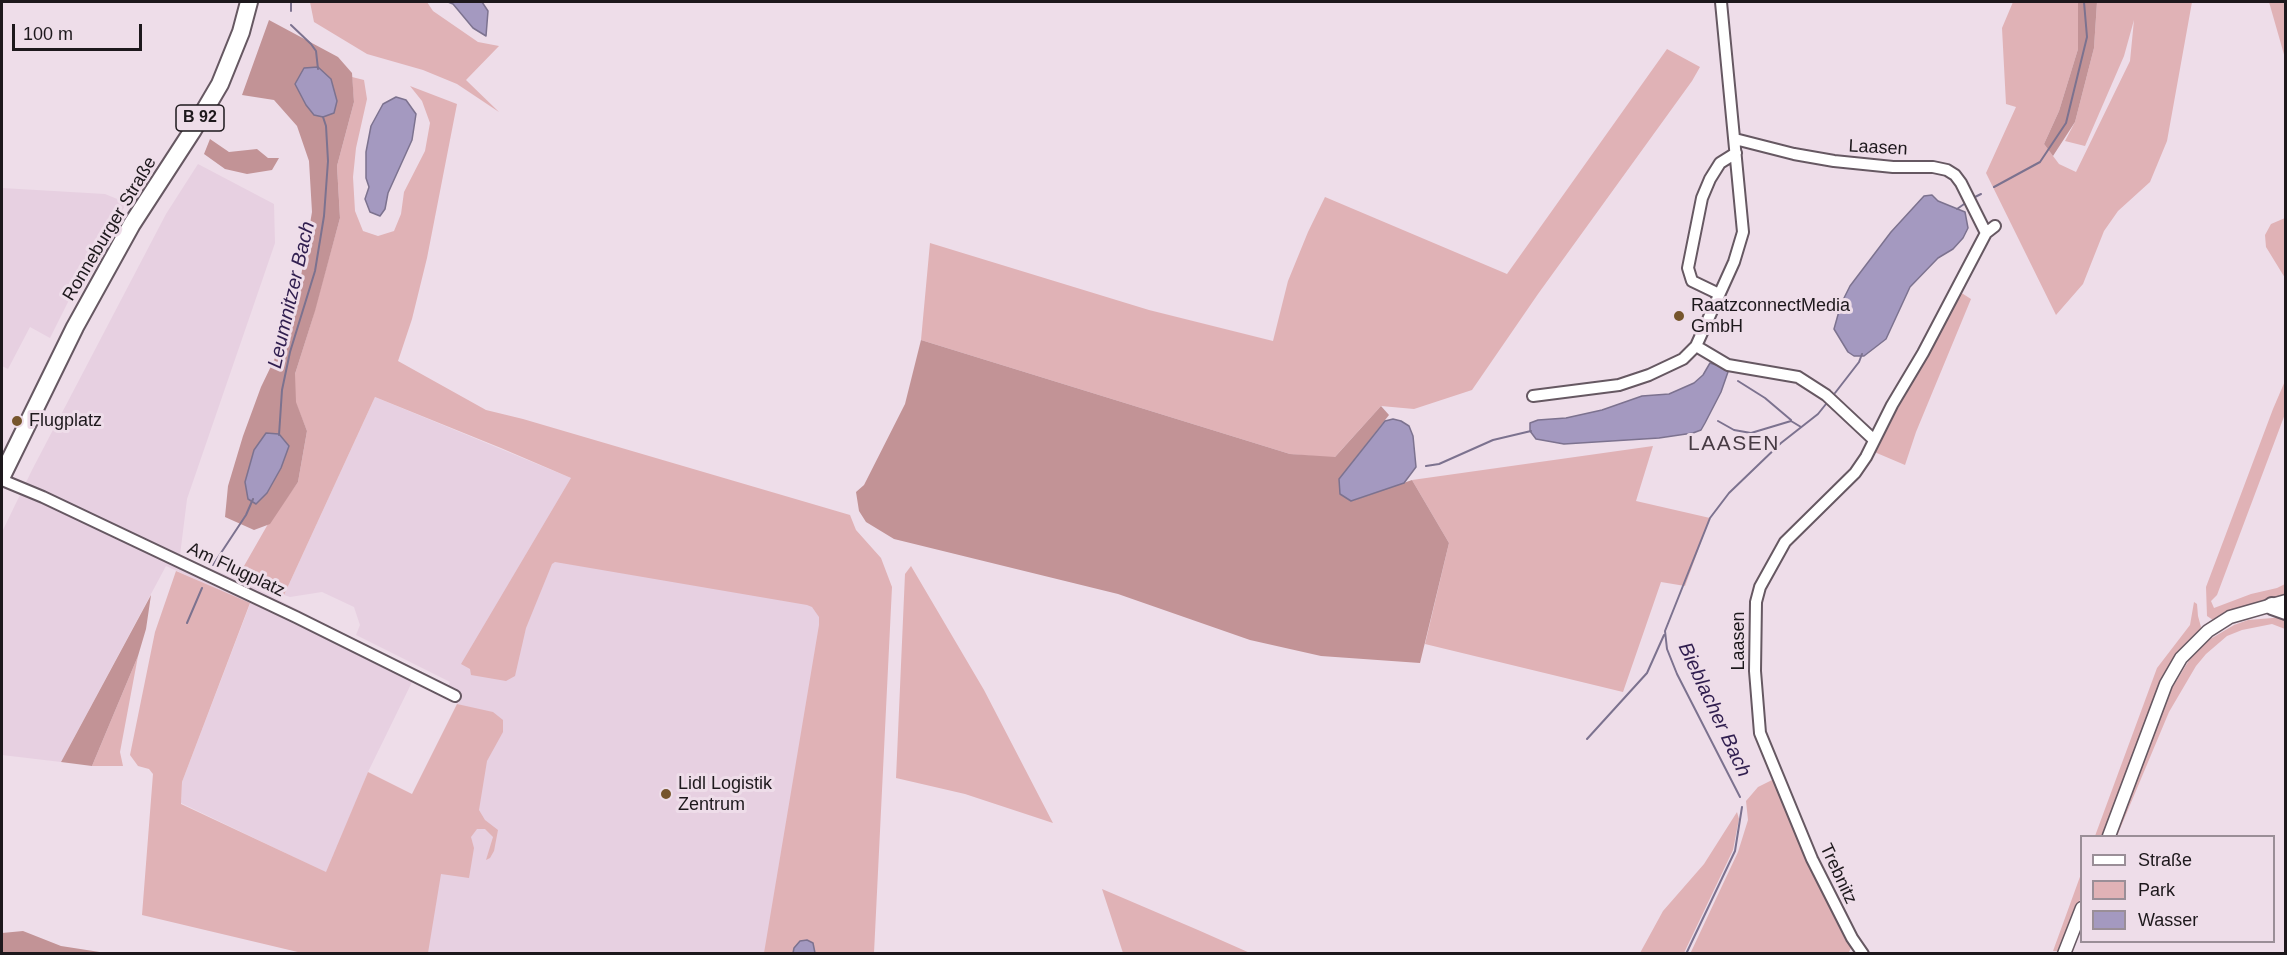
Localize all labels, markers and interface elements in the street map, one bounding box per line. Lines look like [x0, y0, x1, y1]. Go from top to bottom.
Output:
scale bar [15, 12, 146, 50]
text: 100 m [23, 24, 73, 44]
road number: B 92 [176, 105, 224, 131]
street label: Laasen [1848, 136, 1908, 160]
street label: Ronneburger Straße [58, 153, 162, 305]
water label: Leumnitzer Bach [263, 219, 321, 371]
place label: RaatzconnectMedia GmbH [1691, 295, 1850, 338]
marker: RaatzconnectMedia GmbH [1672, 309, 1686, 323]
place label: Flugplatz [29, 410, 102, 432]
marker: Flugplatz [10, 414, 24, 428]
district label: LAASEN [1688, 431, 1780, 457]
street label: Am Flugplatz [184, 538, 288, 602]
street label: Laasen [1728, 611, 1750, 671]
water label: Bieblacher Bach [1672, 639, 1756, 781]
place label: Lidl Logistik Zentrum [678, 773, 772, 816]
marker: Lidl Logistik Zentrum [659, 787, 673, 801]
legend [2080, 835, 2275, 943]
street label: Trebnitz [1815, 840, 1861, 908]
text: Straße [2138, 850, 2192, 870]
text: Park [2138, 880, 2175, 900]
text: Wasser [2138, 910, 2198, 930]

